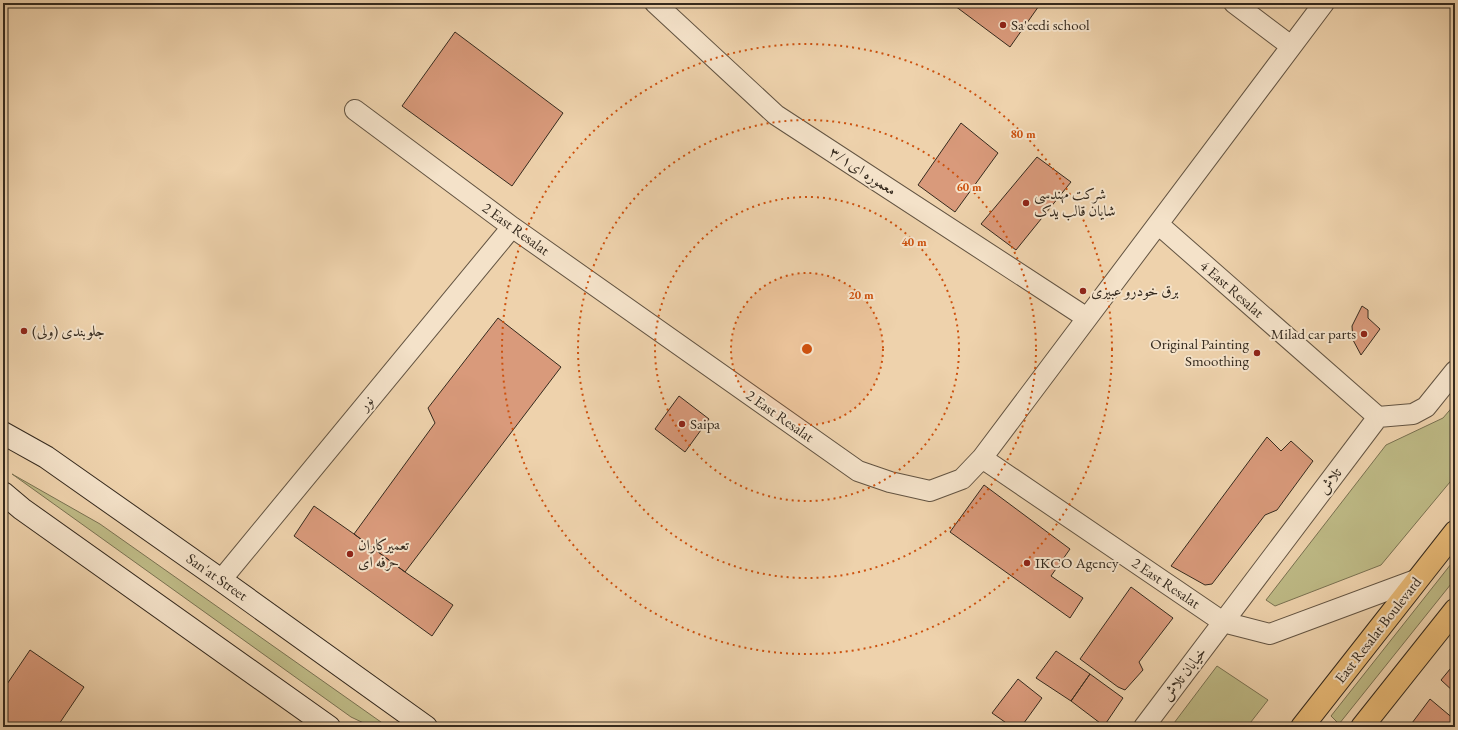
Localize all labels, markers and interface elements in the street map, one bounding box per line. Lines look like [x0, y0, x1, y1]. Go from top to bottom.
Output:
place label: Sa'eedi school [1011, 15, 1090, 34]
marker: Sa'eedi school [998, 20, 1008, 30]
text: 80 m [1010, 126, 1036, 142]
street label: معموره ای۳/۱ [826, 142, 900, 199]
text: 60 m [956, 179, 982, 195]
place label: شرکت مهندسی شایان قالب یدک [1034, 184, 1115, 221]
street label: 2 East Resalat [479, 198, 554, 260]
marker: شرکت مهندسی شایان قالب یدک [1021, 198, 1031, 208]
text: 40 m [901, 234, 927, 250]
street label: 4 East Resalat [1196, 256, 1268, 322]
place label: برق خودرو عبیری [1091, 281, 1179, 300]
marker: برق خودرو عبیری [1078, 286, 1088, 296]
text: 20 m [848, 287, 874, 303]
place label: جلوبندی (ولی) [32, 321, 105, 340]
place label: Milad car parts [1271, 324, 1356, 343]
marker: جلوبندی (ولی) [19, 326, 29, 336]
marker: Milad car parts [1359, 329, 1369, 339]
place label: Original Painting Smoothing [1150, 334, 1249, 370]
centre of rings [800, 342, 814, 356]
marker: Original Painting Smoothing [1252, 348, 1262, 358]
street label: 2 East Resalat [743, 385, 818, 446]
street label: نور [353, 391, 377, 416]
place label: Saipa [690, 414, 720, 433]
marker: Saipa [677, 419, 687, 429]
street label: تلاش [1314, 464, 1346, 498]
place label: تعمیرکاران حرفه ای [358, 535, 409, 571]
street label: San'at Street [183, 549, 252, 605]
marker: تعمیرکاران حرفه ای [345, 549, 355, 559]
place label: IKCO Agency [1035, 553, 1119, 572]
street label: 2 East Resalat [1128, 553, 1204, 613]
marker: IKCO Agency [1022, 558, 1032, 568]
street label: East Resalat Boulevard [1330, 572, 1425, 687]
street label: خیابان تلاش [1157, 643, 1210, 705]

